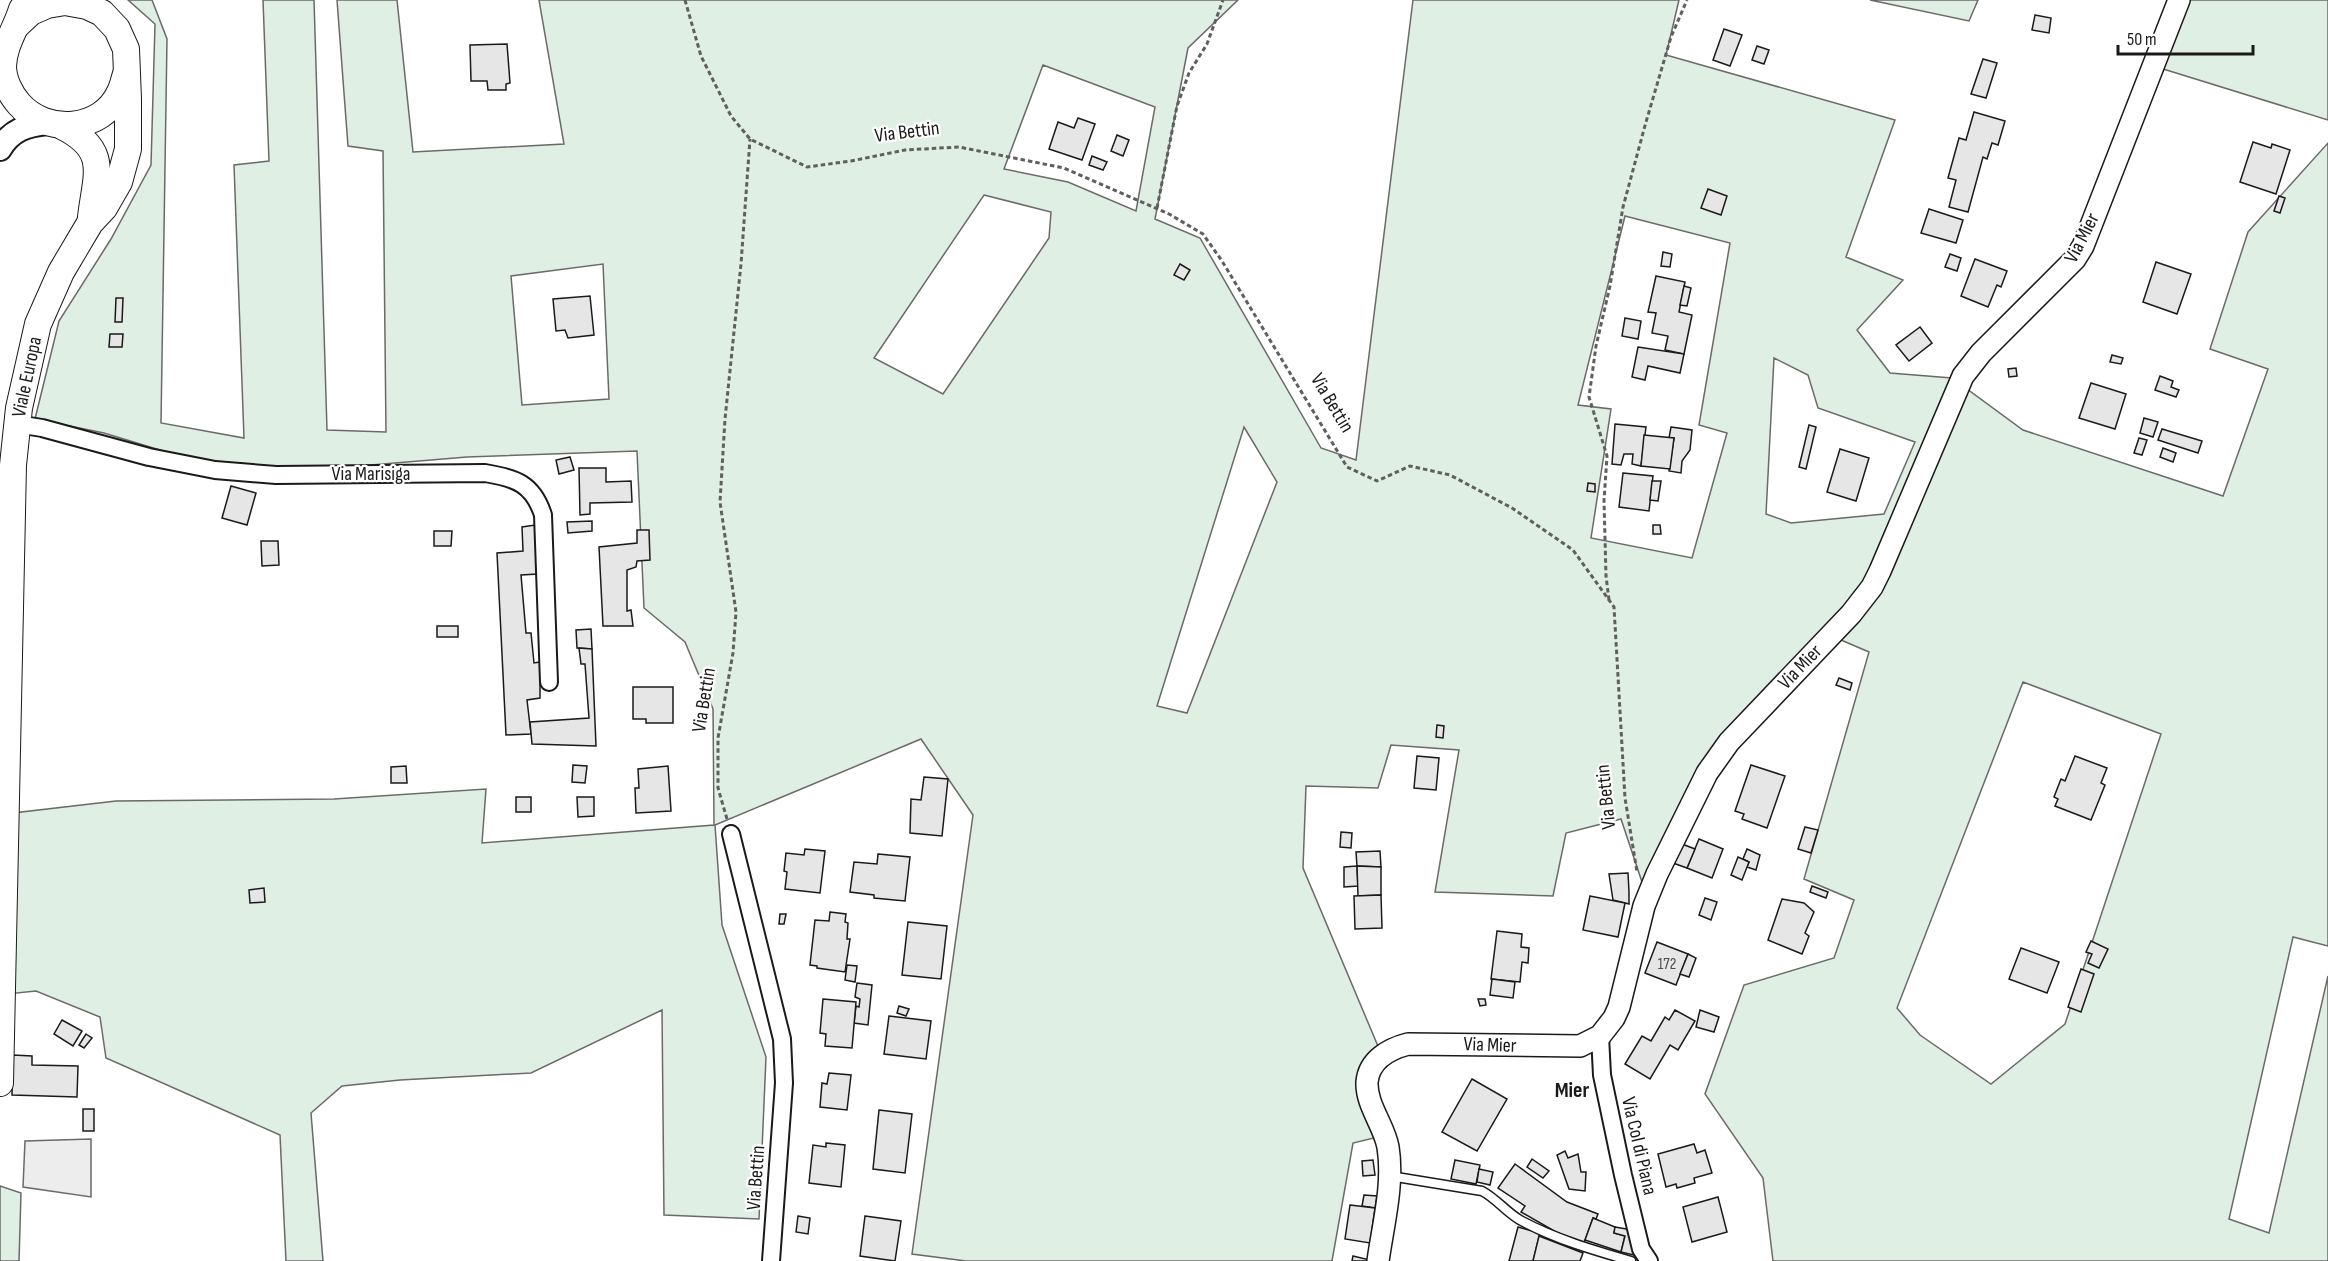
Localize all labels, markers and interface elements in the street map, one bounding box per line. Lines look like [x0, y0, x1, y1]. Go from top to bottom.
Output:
scale bar [2118, 18, 2253, 56]
text: 50 m [2127, 29, 2157, 50]
street label: Via Bettin [873, 116, 941, 148]
street label: Via Mier [2059, 209, 2105, 267]
street label: Viale Europa [7, 335, 47, 419]
street label: Via Bettin [1305, 369, 1359, 437]
street label: Via Marisiga [332, 462, 410, 486]
street label: Via Mier [1773, 639, 1827, 694]
street label: Via Bettin [687, 666, 721, 734]
street label: Via Bettin [1591, 763, 1621, 831]
house number: 172 [1658, 955, 1676, 974]
street label: Via Mier [1463, 1032, 1517, 1058]
district label: Mier [1555, 1077, 1589, 1104]
street label: Via Col di Piana [1616, 1095, 1662, 1197]
street label: Via Bettin [742, 1145, 770, 1211]

